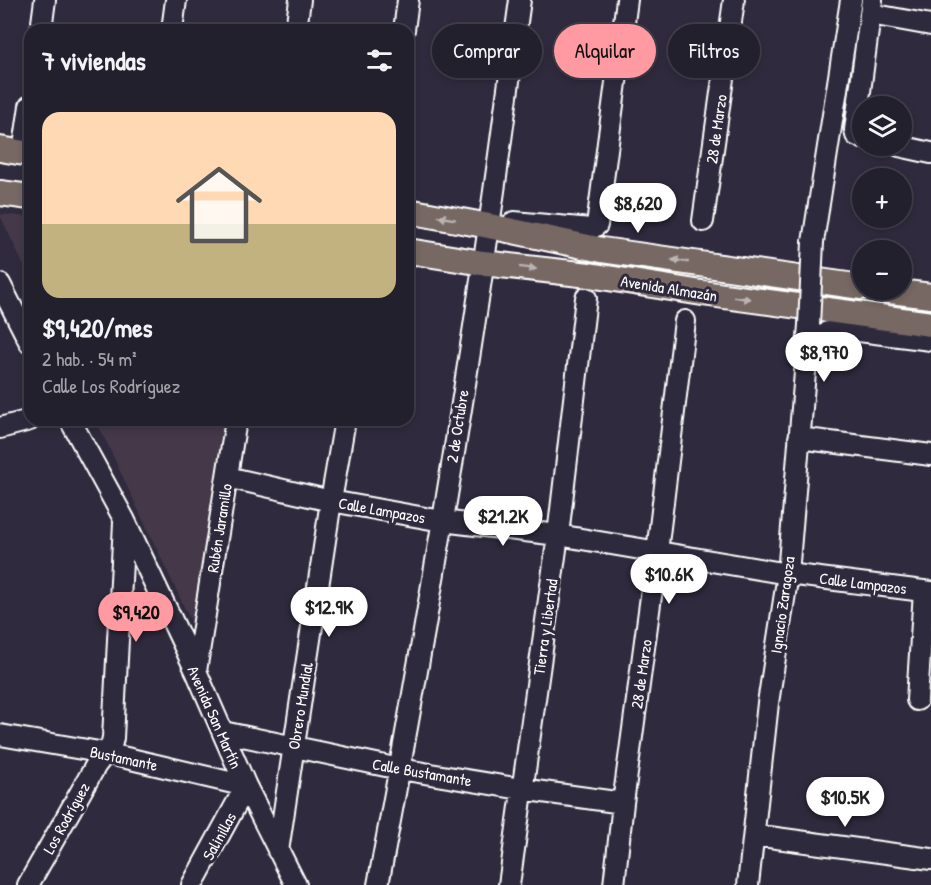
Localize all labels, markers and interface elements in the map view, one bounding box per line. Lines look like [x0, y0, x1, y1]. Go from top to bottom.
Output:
chip: Comprar [432, 24, 542, 78]
chip: Alquilar [554, 24, 656, 78]
chip: Filtros [668, 24, 760, 78]
text: 7 viviendas [42, 43, 146, 78]
icon: filters [363, 44, 396, 77]
street label: 28 de Marzo [700, 92, 732, 165]
map controls [852, 96, 912, 300]
button: layers [852, 96, 912, 156]
icon: home [165, 151, 273, 259]
button: + [852, 168, 912, 228]
pin: $8,620 [589, 183, 687, 234]
text: $8,620 [613, 189, 663, 216]
one-way arrow [437, 213, 456, 222]
button: − [852, 240, 912, 300]
one-way arrow [670, 257, 689, 266]
one-way arrow [519, 263, 538, 273]
street label: Avenida Almazán [619, 270, 719, 306]
one-way arrow [733, 294, 752, 303]
text: $9,420/mes [42, 310, 153, 345]
pin: $8,970 [775, 332, 873, 383]
text: $8,970 [799, 338, 849, 365]
text: 2 hab. · 54 m² [42, 345, 137, 372]
text: Calle Los Rodríguez [42, 372, 180, 399]
street label: 2 de Octubre [440, 387, 474, 464]
street label: Rubén Jaramillo [201, 481, 237, 574]
street label: Calle Lampazos [337, 492, 427, 528]
pin: $21.2K [454, 496, 552, 547]
text: $21.2K [478, 502, 528, 529]
pin: $10.6K [620, 554, 718, 605]
street label: Ignacio Zaragoza [764, 555, 800, 655]
text: $10.6K [644, 560, 694, 587]
street label: Calle Lampazos [818, 567, 908, 599]
street label: Tierra y Libertad [527, 578, 563, 676]
pin: $12.9K [280, 587, 378, 638]
pin: $9,420 [87, 592, 185, 643]
text: $12.9K [305, 593, 353, 620]
text: $9,420 [112, 598, 160, 625]
street label: 28 de Marzo [625, 637, 657, 710]
street label: Obrero Mundial [282, 660, 318, 751]
street label: Avenida San Martín [183, 662, 247, 772]
street label: Bustamante [88, 740, 160, 776]
street label: Calle Bustamante [371, 752, 474, 792]
pin: $10.5K [796, 777, 894, 828]
street label: Los Rodríguez [37, 778, 95, 858]
text: $10.5K [820, 783, 870, 810]
street label: Salinillas [197, 808, 241, 864]

